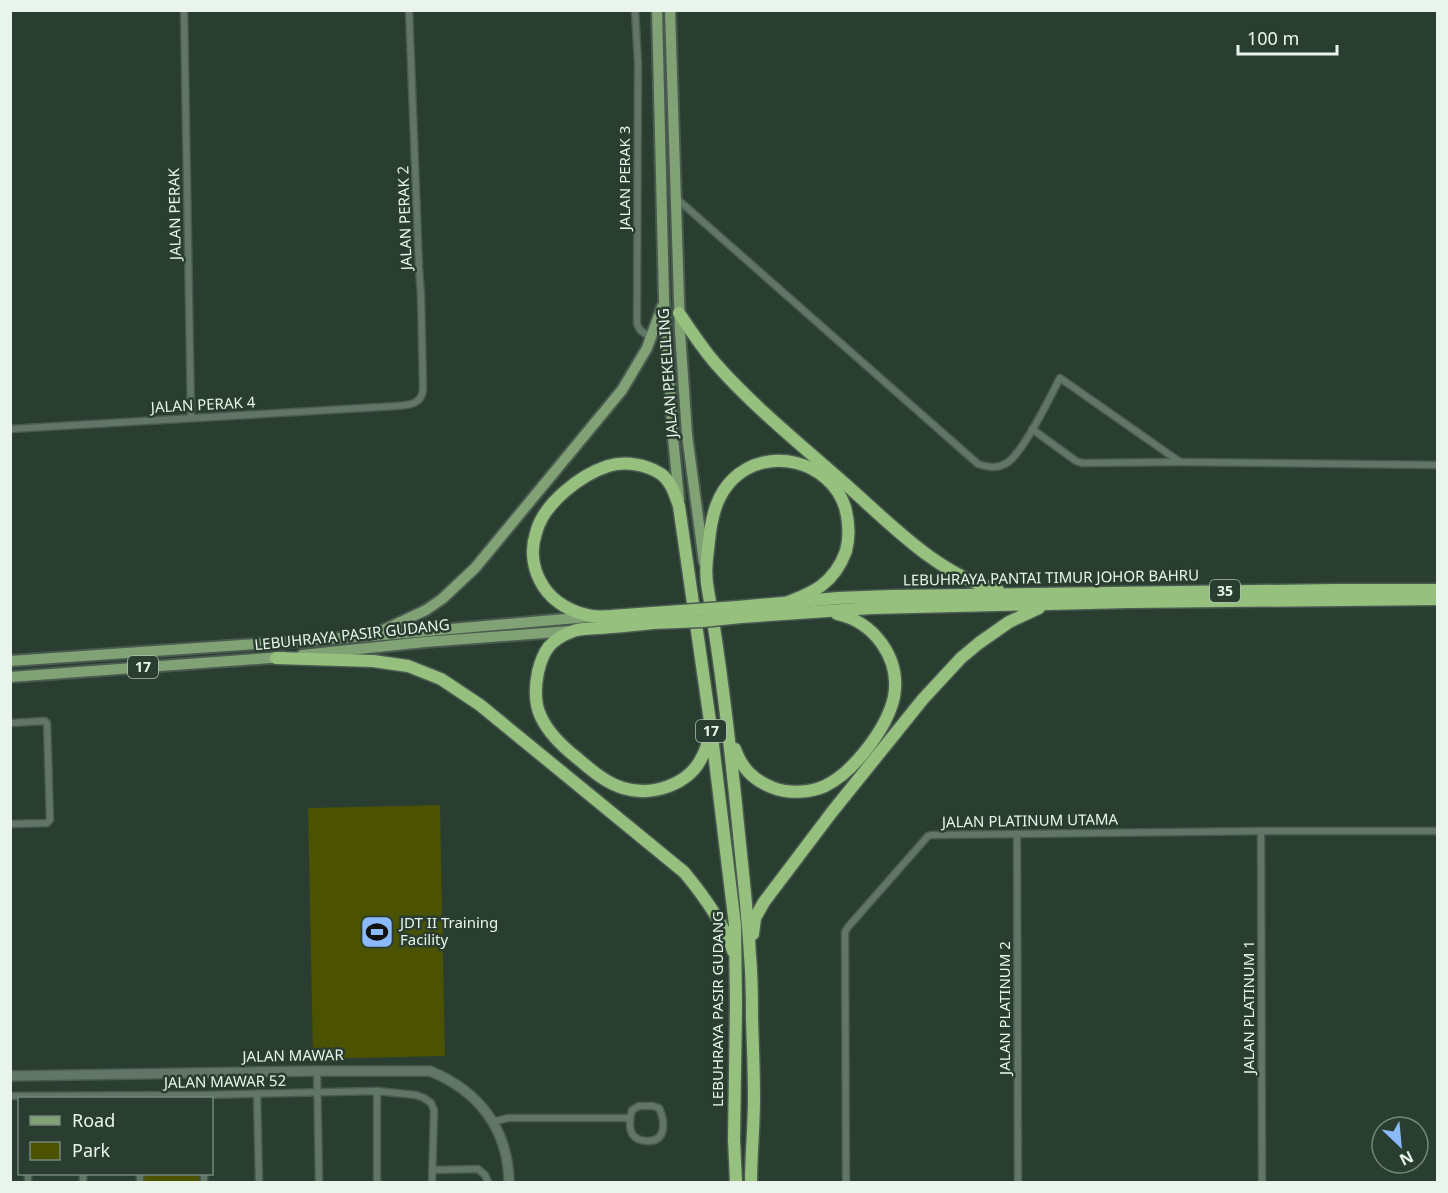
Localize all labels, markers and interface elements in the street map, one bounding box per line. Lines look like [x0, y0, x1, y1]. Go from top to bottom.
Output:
scale bar [1238, 18, 1337, 56]
text: 100 m [1247, 26, 1299, 50]
street label: JALAN PERAK 3 [614, 126, 634, 232]
street label: JALAN PERAK 2 [392, 165, 416, 273]
street label: JALAN PERAK [163, 167, 185, 262]
street label: JALAN PEKELILING [653, 308, 682, 440]
street label: JALAN PERAK 4 [148, 391, 256, 417]
street label: LEBUHRAYA PANTAI TIMUR JOHOR BAHRU [903, 564, 1199, 590]
road number: 35 [1210, 580, 1240, 602]
street label: LEBUHRAYA PASIR GUDANG [253, 614, 450, 654]
road number: 17 [128, 656, 158, 678]
road number: 17 [696, 720, 726, 742]
street label: JALAN PLATINUM UTAMA [940, 808, 1119, 832]
street label: LEBUHRAYA PASIR GUDANG [707, 911, 727, 1107]
place label: JDT II Training Facility [398, 912, 498, 949]
sports icon: JDT II Training Facility [359, 914, 395, 950]
street label: JALAN PLATINUM 1 [1238, 940, 1258, 1076]
street label: JALAN PLATINUM 2 [994, 941, 1014, 1077]
street label: JALAN MAWAR [240, 1044, 344, 1066]
street label: JALAN MAWAR 52 [162, 1070, 286, 1092]
legend [18, 1097, 213, 1175]
text: Road [72, 1108, 115, 1132]
north arrow [1370, 1115, 1430, 1175]
text: Park [72, 1138, 110, 1162]
text: N [1396, 1146, 1417, 1171]

